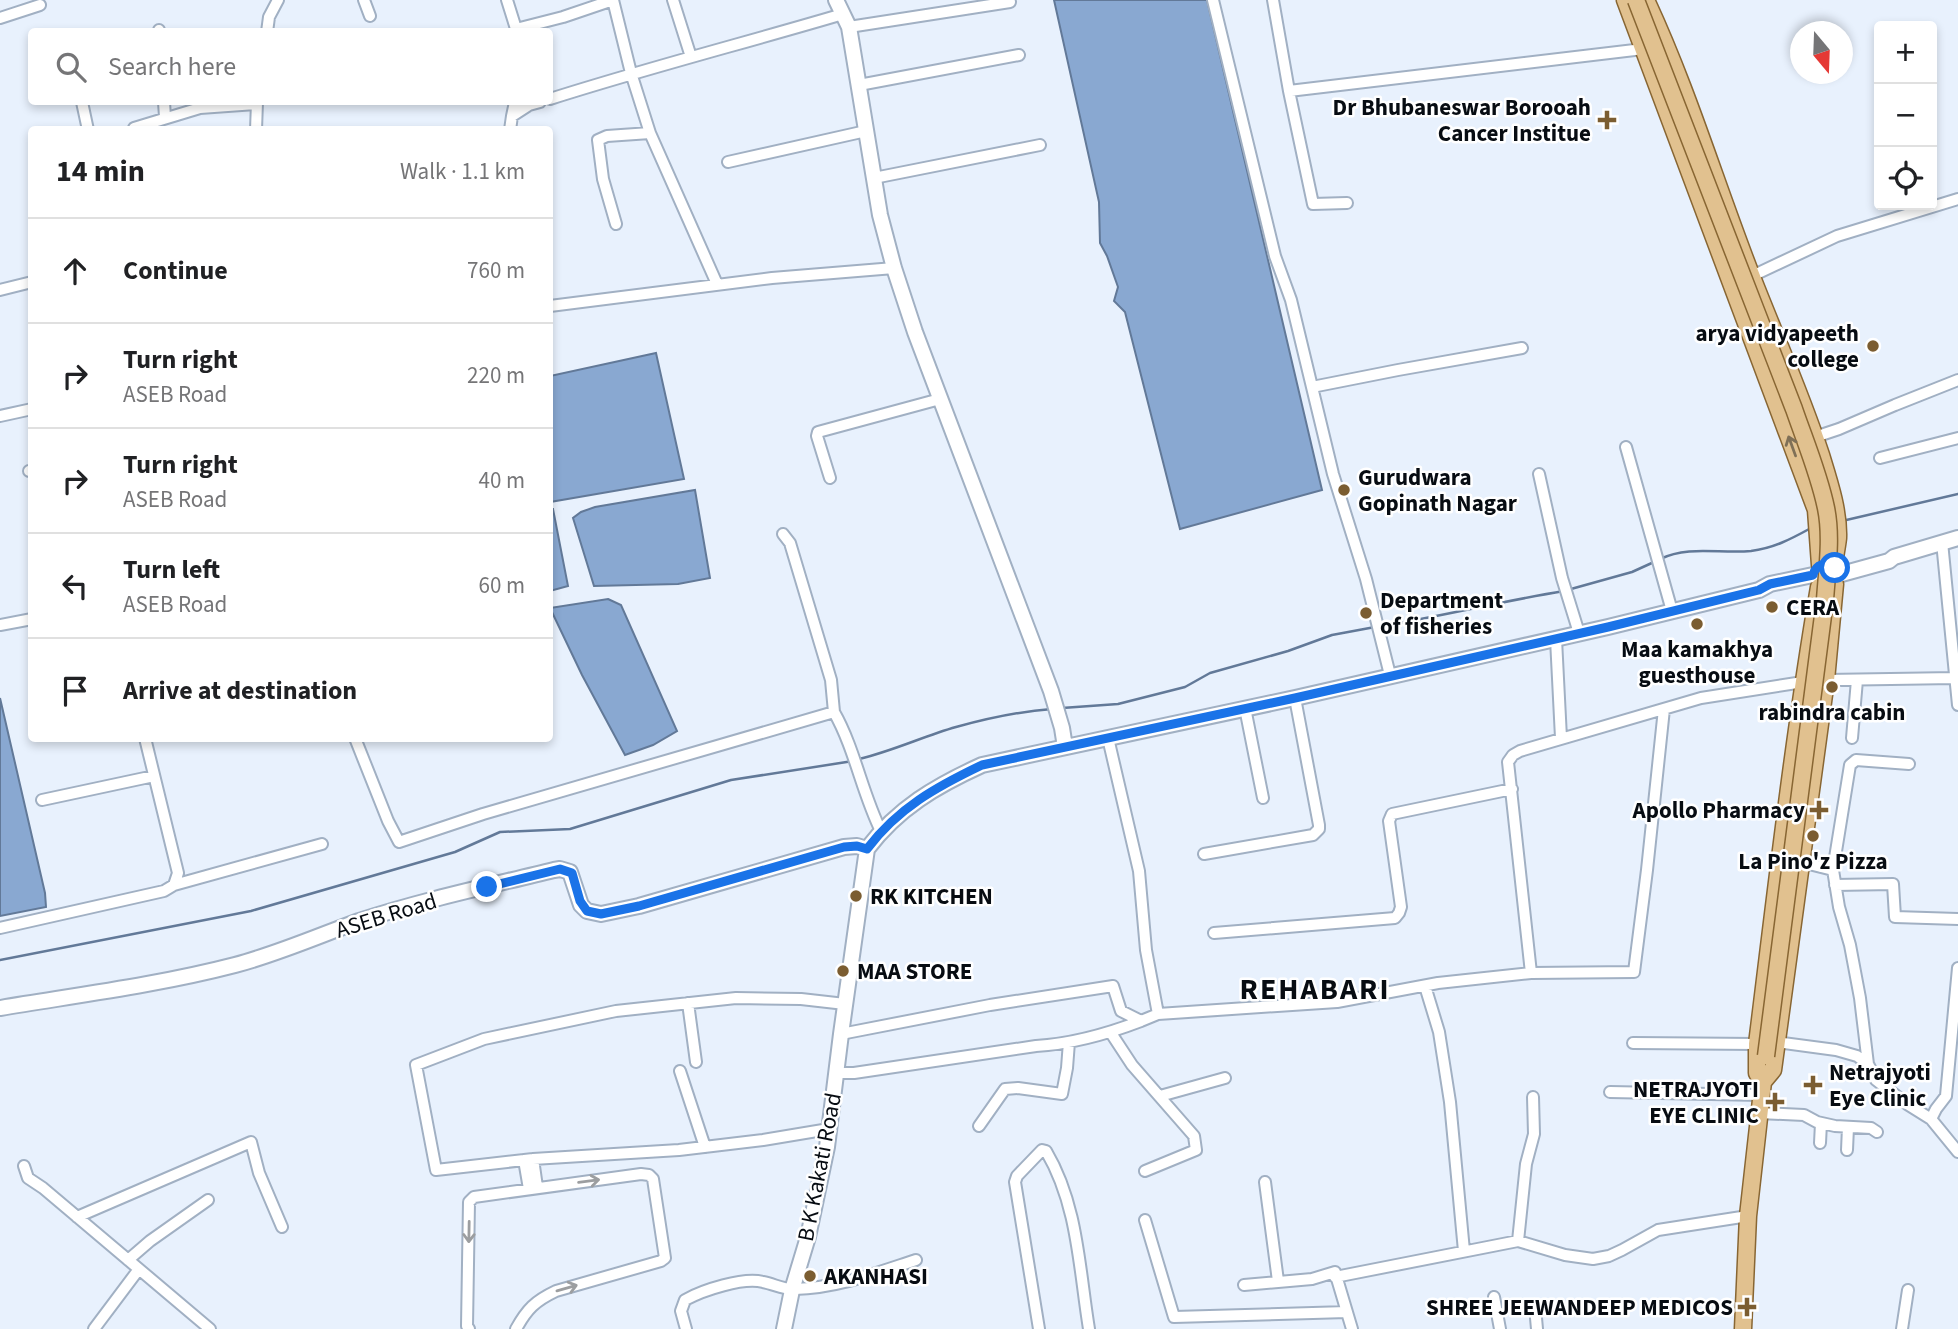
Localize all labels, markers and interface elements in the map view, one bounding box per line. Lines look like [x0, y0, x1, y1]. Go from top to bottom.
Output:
north arrow [1790, 21, 1853, 84]
map controls [1874, 21, 1937, 210]
button: + [1874, 21, 1937, 84]
search box [28, 28, 553, 105]
icon: search [52, 48, 90, 86]
text: Search here [108, 48, 236, 85]
button: − [1874, 84, 1937, 147]
place label: Dr Bhubaneswar Borooah Cancer Institue [1333, 91, 1591, 150]
marker: Dr Bhubaneswar Borooah Cancer Institue [1597, 110, 1617, 130]
button: locate [1874, 147, 1937, 210]
text: 14 min [56, 150, 145, 193]
text: Walk · 1.1 km [400, 155, 525, 188]
icon: ahead [56, 252, 94, 290]
text: Continue [123, 252, 228, 289]
text: 760 m [467, 254, 525, 287]
place label: arya vidyapeeth college [1695, 317, 1859, 376]
marker: arya vidyapeeth college [1865, 338, 1881, 354]
text: Turn right [123, 341, 238, 378]
icon: right [56, 357, 94, 395]
text: 220 m [467, 359, 525, 392]
text: ASEB Road [123, 378, 227, 411]
one-way arrow [1784, 436, 1797, 458]
text: Turn right [123, 446, 238, 483]
place label: Gurudwara Gopinath Nagar [1358, 461, 1518, 520]
icon: right [56, 462, 94, 500]
text: 40 m [478, 464, 525, 497]
marker: Gurudwara Gopinath Nagar [1336, 482, 1352, 498]
text: ASEB Road [123, 483, 227, 516]
text: Turn left [123, 551, 220, 588]
route start [1819, 552, 1850, 583]
icon: left [56, 567, 94, 605]
text: 60 m [478, 569, 525, 602]
place label: Department of fisheries [1380, 584, 1503, 643]
text: ASEB Road [123, 588, 227, 621]
place label: CERA [1786, 591, 1840, 624]
marker: CERA [1764, 599, 1780, 615]
marker: Department of fisheries [1358, 605, 1374, 621]
marker: Maa kamakhya guesthouse [1689, 616, 1705, 632]
place label: Maa kamakhya guesthouse [1621, 633, 1773, 692]
icon: arrive [56, 672, 94, 710]
text: Arrive at destination [123, 672, 357, 709]
marker: rabindra cabin [1824, 679, 1840, 695]
place label: rabindra cabin [1758, 696, 1906, 729]
place label: Apollo Pharmacy [1632, 794, 1805, 827]
marker: Apollo Pharmacy [1811, 802, 1827, 818]
marker: La Pino'z Pizza [1805, 828, 1821, 844]
place label: La Pino'z Pizza [1738, 845, 1888, 878]
route end [471, 871, 502, 902]
place label: RK KITCHEN [870, 880, 993, 913]
street label: ASEB Road [331, 884, 441, 947]
marker: RK KITCHEN [848, 888, 864, 904]
place label: MAA STORE [857, 955, 972, 988]
marker: MAA STORE [835, 963, 851, 979]
district label: REHABARI [1240, 968, 1391, 1011]
place label: Netrajyoti Eye Clinic [1829, 1056, 1931, 1115]
place label: NETRAJYOTI EYE CLINIC [1633, 1073, 1759, 1132]
marker: Netrajyoti Eye Clinic [1803, 1075, 1823, 1095]
street label: B K Kakati Road [789, 1090, 850, 1244]
marker: NETRAJYOTI EYE CLINIC [1765, 1092, 1785, 1112]
one-way arrow [577, 1174, 600, 1187]
one-way arrow [462, 1220, 475, 1243]
place label: AKANHASI [823, 1260, 928, 1293]
marker: AKANHASI [802, 1268, 818, 1284]
one-way arrow [556, 1281, 578, 1294]
place label: SHREE JEEWANDEEP MEDICOS [1426, 1291, 1733, 1324]
marker: SHREE JEEWANDEEP MEDICOS [1739, 1299, 1755, 1315]

